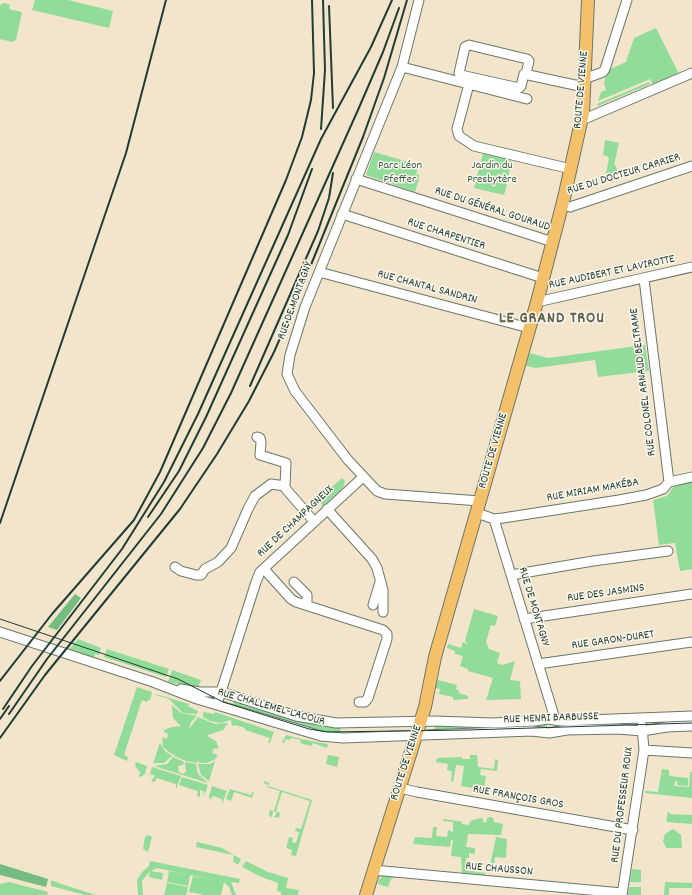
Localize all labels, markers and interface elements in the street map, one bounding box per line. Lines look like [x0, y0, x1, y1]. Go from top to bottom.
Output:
street label: ROUTE DE VIENNE [571, 50, 593, 130]
street label: RUE DU DOCTEUR CARRIER [566, 151, 682, 199]
park label: Parc Léon Pfeffer [378, 159, 422, 187]
park label: Jardin du Presbytère [467, 159, 517, 187]
street label: RUE DU GÉNÉRAL GOURAUD [432, 185, 552, 235]
street label: RUE CHARPENTIER [405, 216, 487, 254]
street label: RUE AUDIBERT ET LAVIROTTE [548, 253, 676, 293]
street label: RUE DE MONTAGNY [275, 260, 317, 342]
street label: RUE CHANTAL SANDRIN [375, 268, 479, 308]
street label: RUE COLONEL ARNAUD BELTRAME [628, 307, 660, 457]
district label: LE GRAND TROU [499, 310, 605, 330]
street label: ROUTE DE VIENNE [476, 411, 512, 491]
street label: RUE MIRIAM MAKÉBA [546, 476, 640, 506]
street label: RUE DE CHAMPAGNEUX [255, 483, 337, 561]
street label: RUE DE MONTAGNY [514, 566, 552, 648]
street label: RUE DES JASMINS [567, 581, 645, 607]
street label: RUE GARON-DURET [571, 628, 655, 654]
street label: RUE CHALLEMEL-LACOUR [216, 686, 326, 730]
street label: RUE HENRI BARBUSSE [503, 710, 599, 728]
street label: ROUTE DE VIENNE [388, 724, 426, 802]
street label: RUE DU PROFESSEUR ROUX [609, 746, 637, 864]
street label: RUE FRANÇOIS GROS [472, 783, 564, 813]
street label: RUE CHAUSSON [465, 860, 533, 880]

